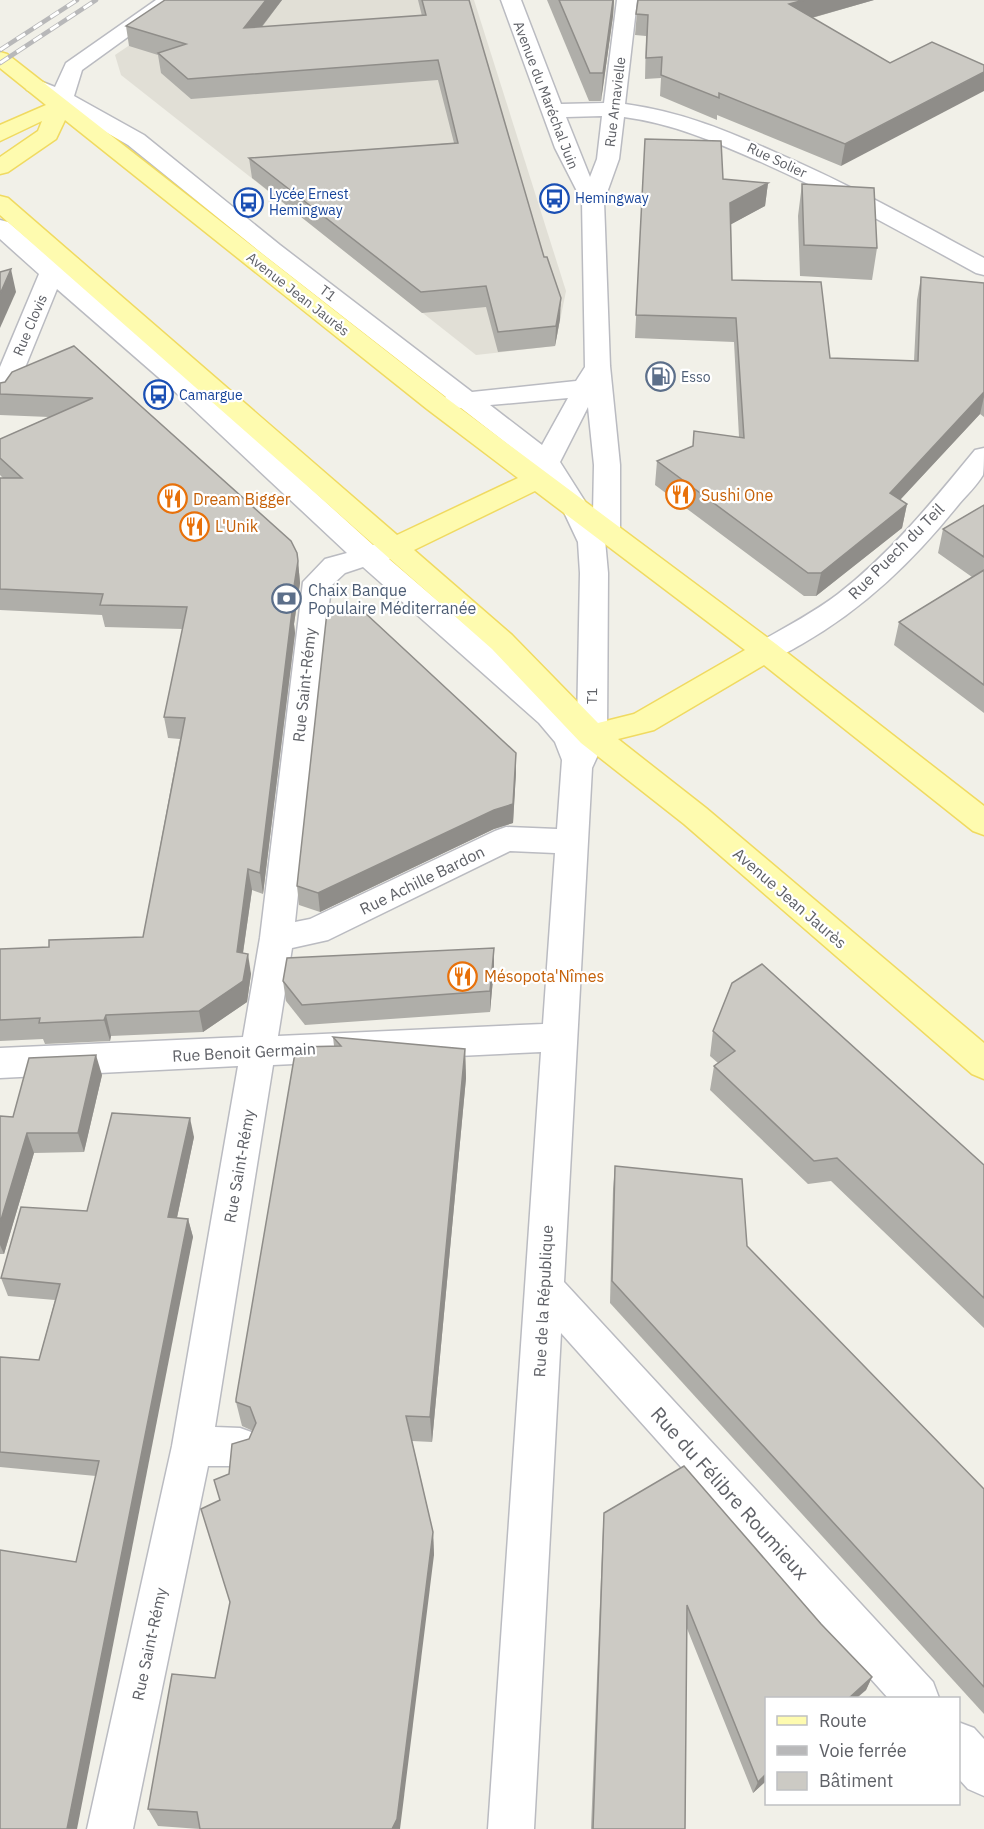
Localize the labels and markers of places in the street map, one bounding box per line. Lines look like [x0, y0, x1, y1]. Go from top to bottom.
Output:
bus stop icon: Hemingway [538, 182, 570, 214]
place label: Lycée Ernest Hemingway [269, 185, 349, 219]
bus stop icon: Lycée Ernest Hemingway [232, 186, 264, 218]
place label: Hemingway [575, 189, 649, 207]
fuel station icon: Esso [644, 361, 676, 393]
place label: Esso [681, 368, 711, 386]
bus stop icon: Camargue [142, 379, 174, 411]
place label: Camargue [179, 386, 243, 404]
restaurant icon: Sushi One [664, 479, 696, 511]
restaurant icon: Dream Bigger [156, 483, 188, 515]
place label: Sushi One [701, 485, 773, 505]
place label: Dream Bigger [193, 489, 291, 509]
restaurant icon: L'Unik [178, 510, 210, 542]
place label: L'Unik [215, 516, 259, 536]
place label: Chaix Banque Populaire Méditerranée [308, 580, 476, 618]
bank icon: Chaix Banque Populaire Méditerranée [271, 583, 303, 615]
restaurant icon: Mésopota'Nîmes [447, 960, 479, 992]
place label: Mésopota'Nîmes [484, 966, 604, 986]

